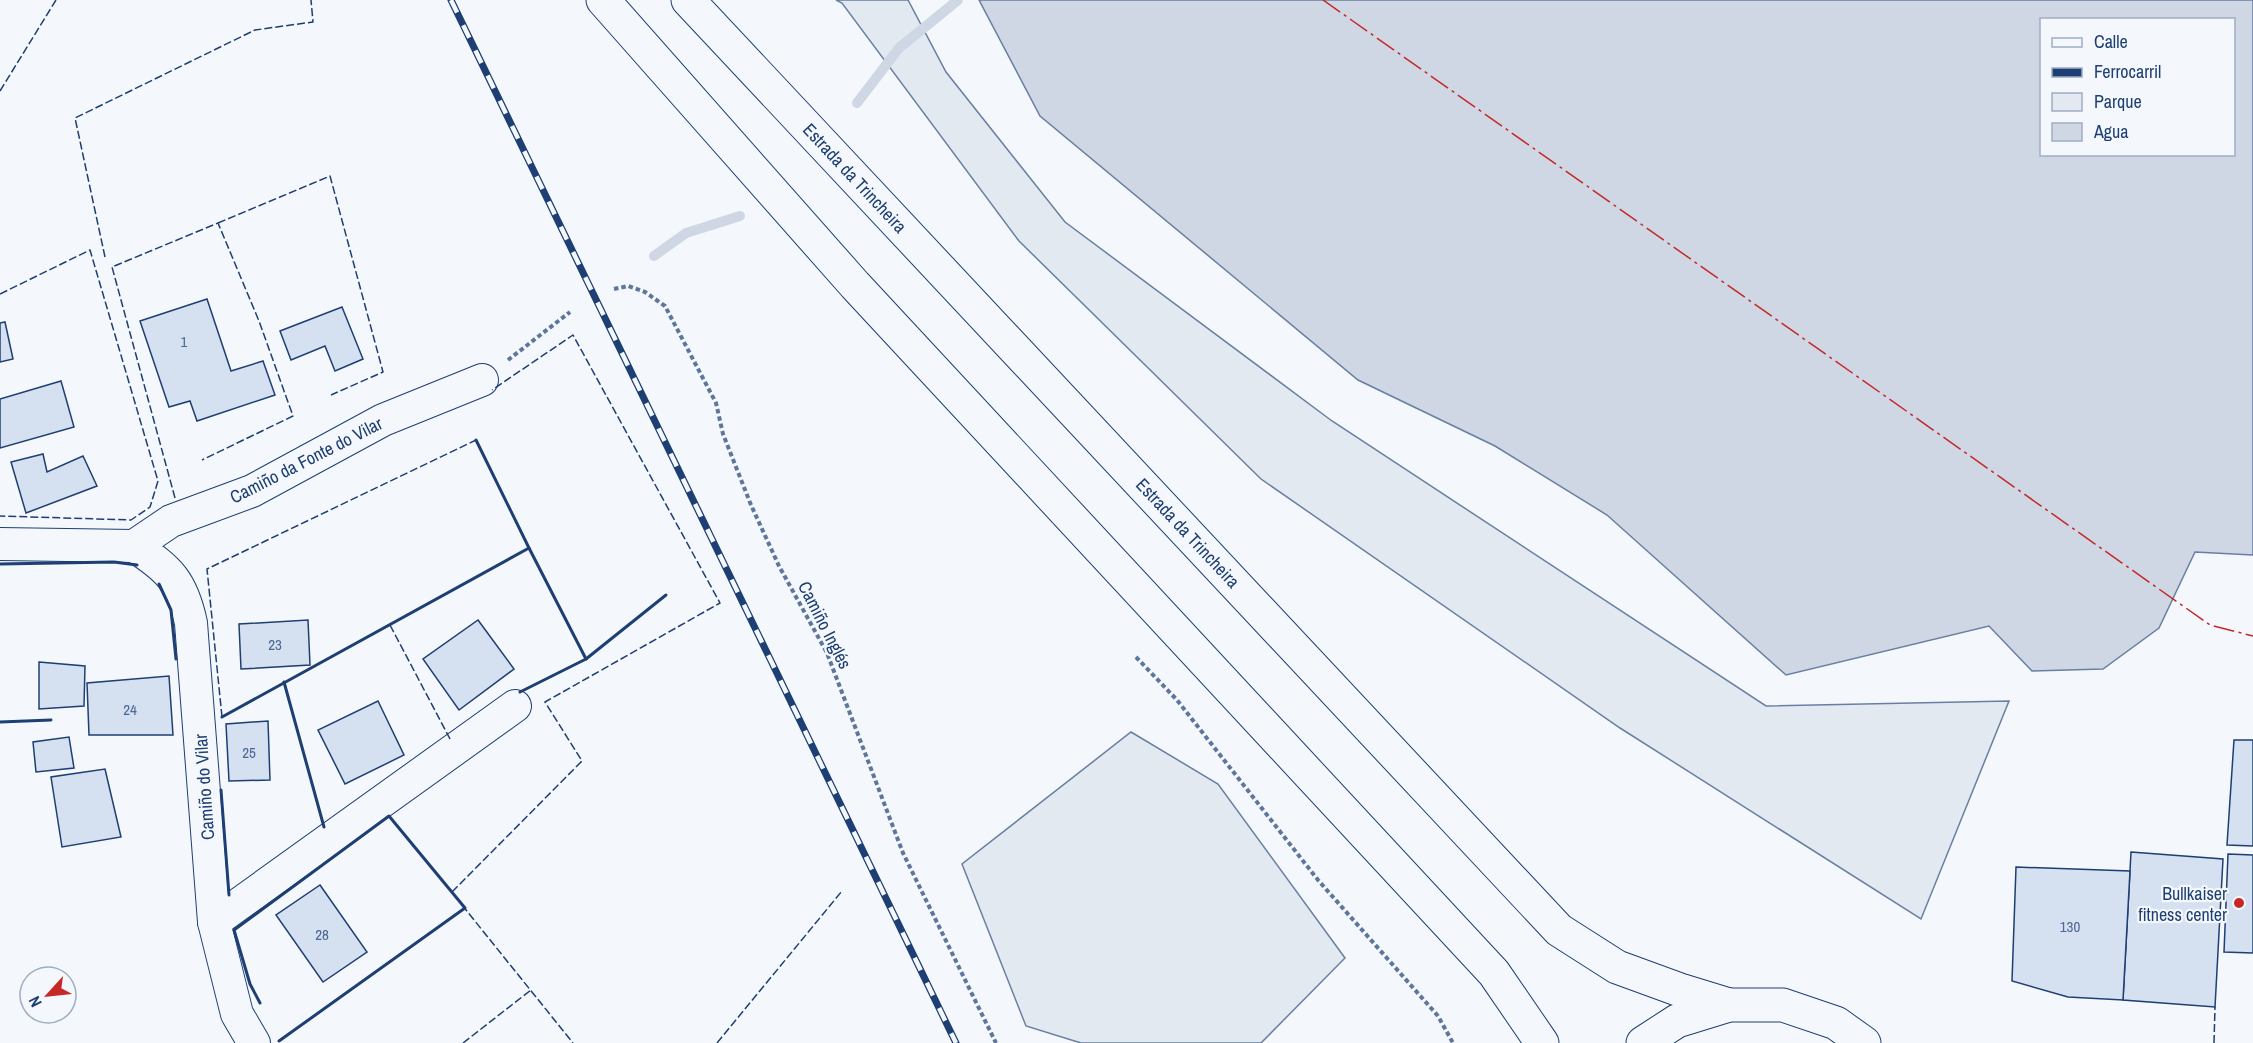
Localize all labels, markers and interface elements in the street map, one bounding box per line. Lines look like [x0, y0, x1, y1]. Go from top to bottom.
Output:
legend [2040, 18, 2235, 156]
text: Calle [2094, 29, 2128, 54]
text: Ferrocarril [2094, 59, 2161, 84]
text: Parque [2094, 89, 2142, 114]
street label: Estrada da Trincheira [797, 118, 913, 238]
text: Agua [2093, 119, 2128, 144]
house number: 1 [181, 331, 188, 352]
street label: Camiño da Fonte do Vilar [225, 411, 387, 509]
street label: Estrada da Trincheira [1130, 473, 1246, 593]
street label: Camiño Inglés [792, 577, 858, 673]
house number: 23 [268, 634, 282, 655]
house number: 24 [123, 699, 137, 720]
street label: Camiño do Vilar [188, 733, 220, 841]
house number: 25 [242, 742, 256, 763]
place label: Bullkaiser fitness center [2138, 881, 2227, 927]
marker: Bullkaiser fitness center [2232, 896, 2246, 910]
house number: 130 [2060, 916, 2080, 937]
house number: 28 [315, 924, 329, 945]
north arrow [18, 965, 78, 1025]
text: N [23, 993, 47, 1011]

